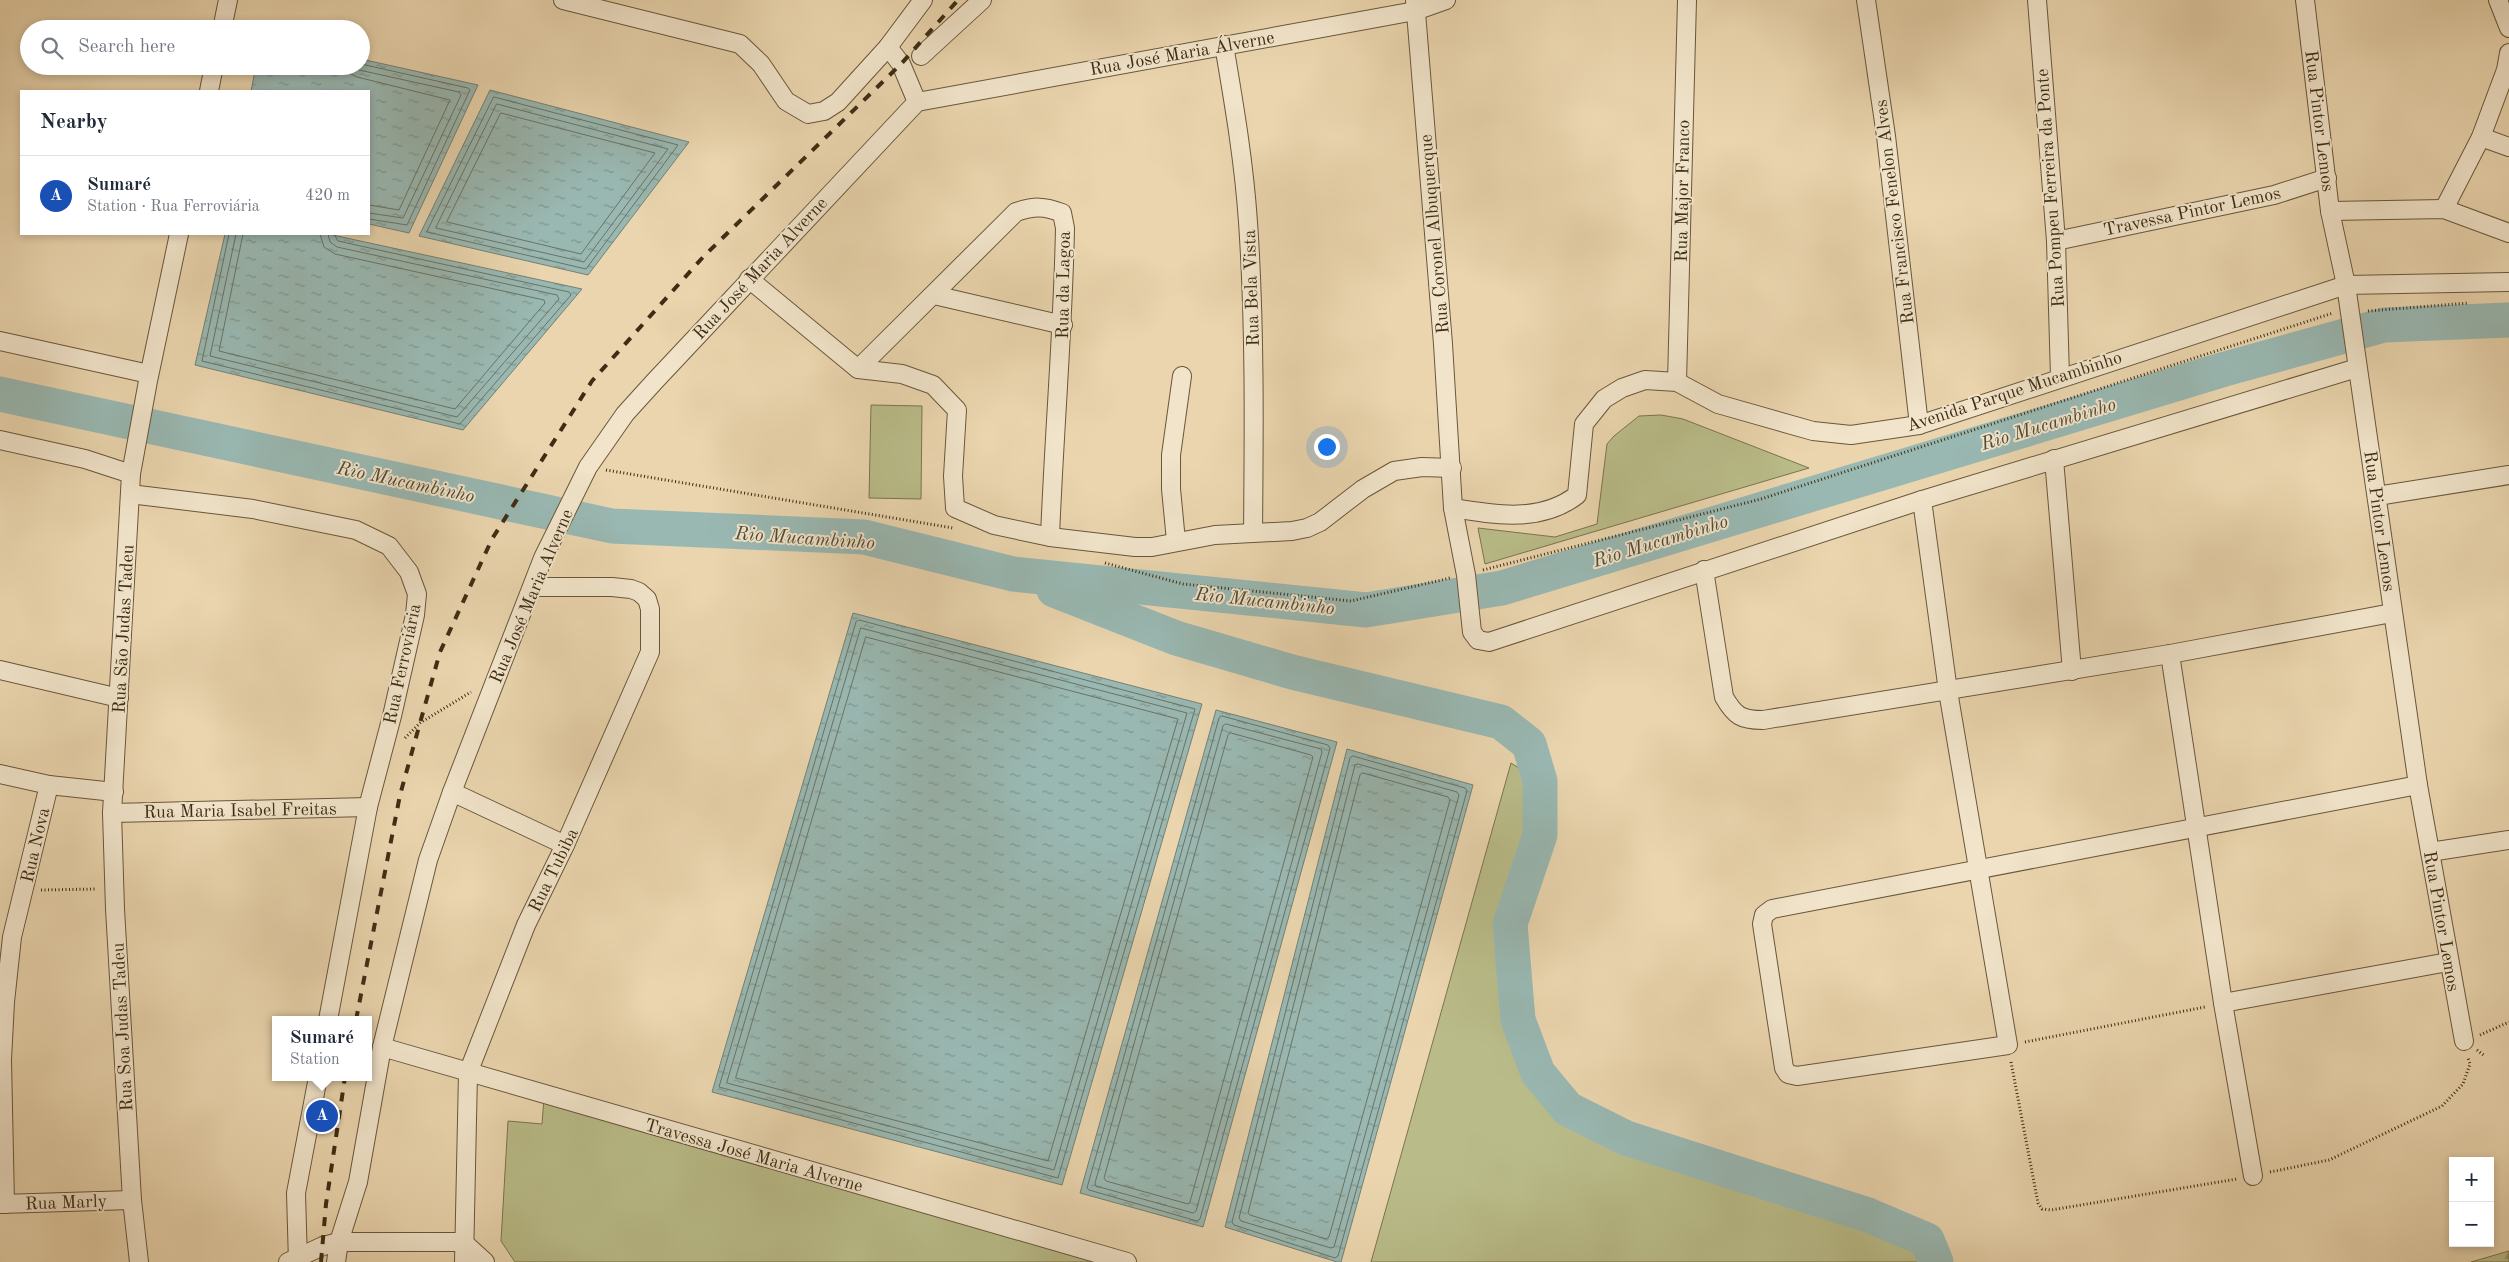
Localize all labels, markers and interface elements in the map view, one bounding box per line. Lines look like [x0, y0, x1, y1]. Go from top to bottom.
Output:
search box [20, 20, 370, 75]
street label: Rua José Maria Álverne [1088, 25, 1276, 79]
icon: search [38, 34, 66, 62]
text: Search here [78, 38, 175, 57]
street label: Rua Pintor Lemos [2301, 49, 2337, 193]
street label: Rua Pompeu Ferreira da Ponte [2034, 68, 2068, 308]
street label: Rua Francisco Fenelon Alves [1872, 98, 1918, 325]
text: Nearby [40, 112, 108, 133]
street label: Rua Major Franco [1673, 120, 1693, 262]
street label: Rua Coronel Albuquerque [1417, 133, 1453, 334]
text: Sumaré [87, 176, 151, 195]
street label: Travessa Pintor Lemos [2102, 184, 2283, 240]
text: A [50, 188, 62, 204]
text: 420 m [305, 188, 350, 204]
street label: Rua José Maria Alverne [690, 194, 831, 343]
text: Station · Rua Ferroviária [87, 199, 260, 215]
street label: Rua Bela Vista [1241, 229, 1263, 347]
street label: Rua da Lagoa [1054, 231, 1074, 339]
street label: Avenida Parque Mucambinho [1904, 349, 2124, 435]
water label: Rio Mucambinho [1978, 396, 2119, 455]
your location [1314, 434, 1340, 460]
street label: Rua Pintor Lemos [2360, 449, 2398, 593]
water label: Rio Mucambinho [334, 459, 476, 507]
street label: Rua José Maria Alverne [487, 507, 577, 686]
water label: Rio Mucambinho [1590, 513, 1731, 572]
water label: Rio Mucambinho [733, 525, 876, 554]
street label: Rua São Judas Tadeu [111, 544, 137, 714]
water label: Rio Mucambinho [1193, 586, 1336, 619]
street label: Rua Ferroviária [381, 602, 425, 726]
street label: Rua Maria Isabel Freitas [143, 800, 337, 822]
street label: Rua Nova [19, 806, 53, 884]
street label: Rua Tubiba [526, 825, 582, 915]
street label: Rua Pintor Lemos [2420, 850, 2462, 993]
street label: Rua Soa Judas Tadeu [110, 942, 136, 1112]
popup [272, 1016, 372, 1081]
text: Sumaré [290, 1029, 354, 1048]
text: Station [290, 1052, 340, 1068]
pin: A [306, 1097, 338, 1135]
street label: Travessa José Maria Alverne [643, 1116, 865, 1196]
map controls [2449, 1157, 2494, 1247]
button: + [2449, 1157, 2494, 1202]
street label: Rua Marly [25, 1193, 108, 1213]
button: − [2449, 1202, 2494, 1247]

